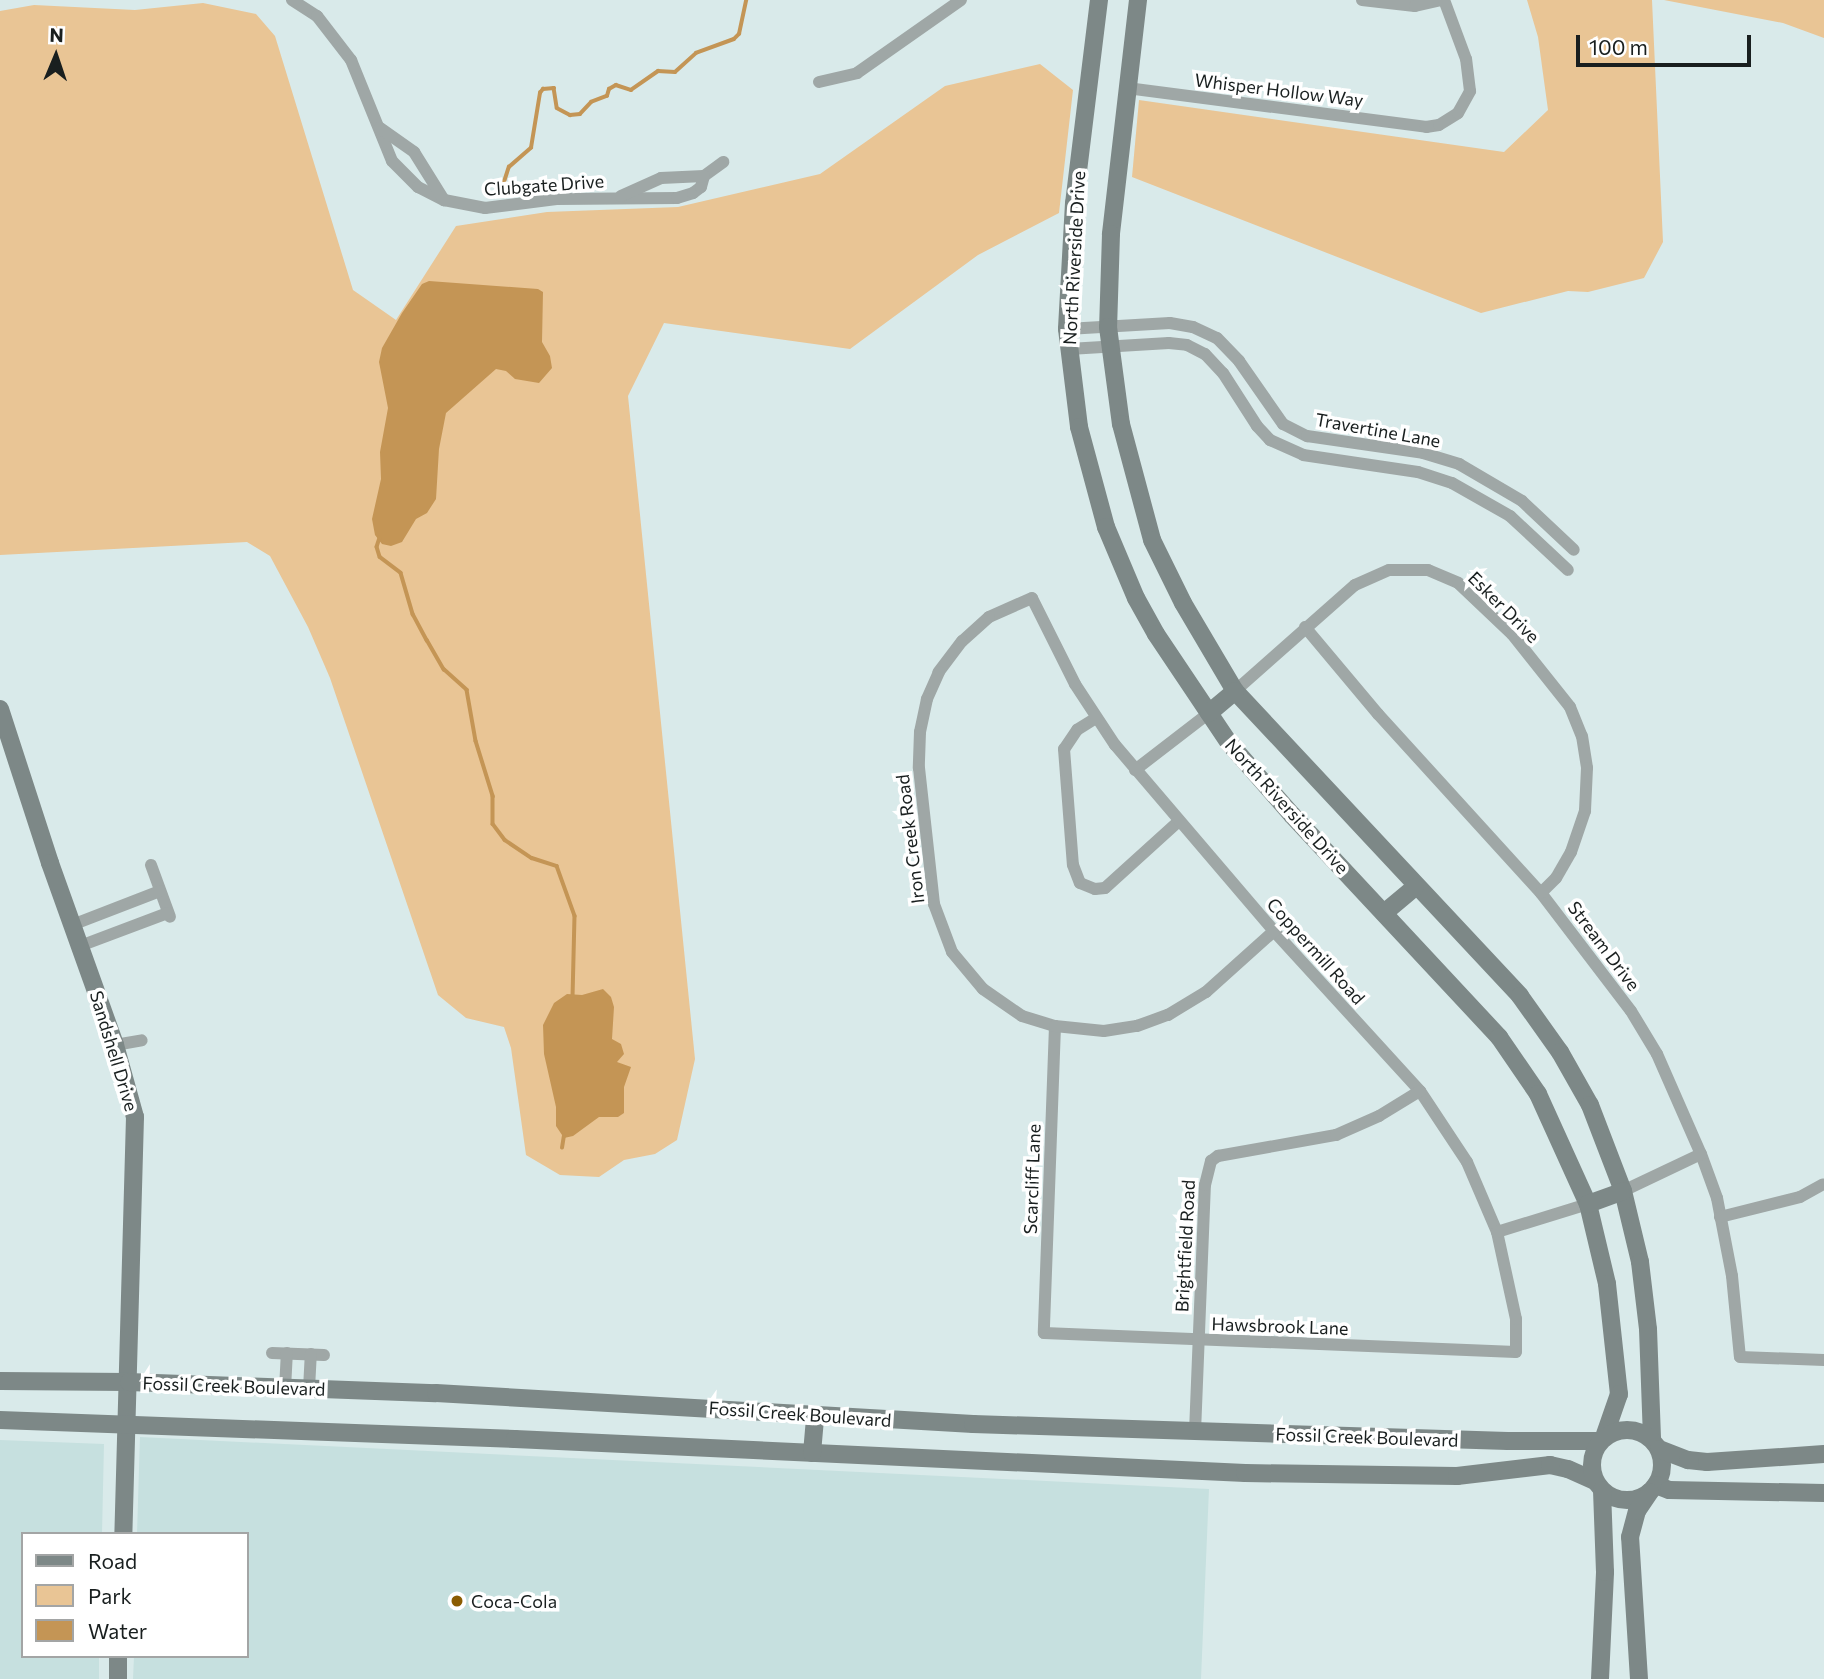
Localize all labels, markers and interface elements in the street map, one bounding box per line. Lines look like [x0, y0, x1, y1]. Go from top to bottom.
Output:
north arrow [21, 21, 91, 91]
scale bar [1579, 21, 1754, 65]
text: N [49, 23, 64, 46]
text: 100 m [1589, 34, 1648, 59]
street label: Whisper Hollow Way [1193, 69, 1365, 111]
street label: Clubgate Drive [483, 170, 605, 200]
street label: North Riverside Drive [1059, 170, 1089, 346]
street label: Travertine Lane [1314, 408, 1442, 452]
street label: Esker Drive [1464, 567, 1544, 647]
street label: North Riverside Drive [1221, 734, 1353, 878]
street label: Iron Creek Road [891, 773, 929, 905]
street label: Coppermill Road [1262, 893, 1370, 1009]
street label: Stream Drive [1563, 897, 1645, 995]
street label: Sandshell Drive [85, 988, 143, 1114]
street label: Scarcliff Lane [1019, 1123, 1045, 1235]
street label: Brightfield Road [1171, 1179, 1199, 1313]
street label: Hawsbrook Lane [1211, 1313, 1349, 1339]
street label: Fossil Creek Boulevard [142, 1372, 326, 1400]
street label: Fossil Creek Boulevard [708, 1397, 892, 1431]
street label: Fossil Creek Boulevard [1275, 1423, 1459, 1451]
legend [21, 1532, 248, 1658]
text: Road [88, 1548, 137, 1573]
text: Park [88, 1583, 132, 1608]
place label: Coca-Cola [471, 1590, 557, 1612]
marker: Coca-Cola [449, 1593, 465, 1609]
text: Water [88, 1618, 147, 1643]

